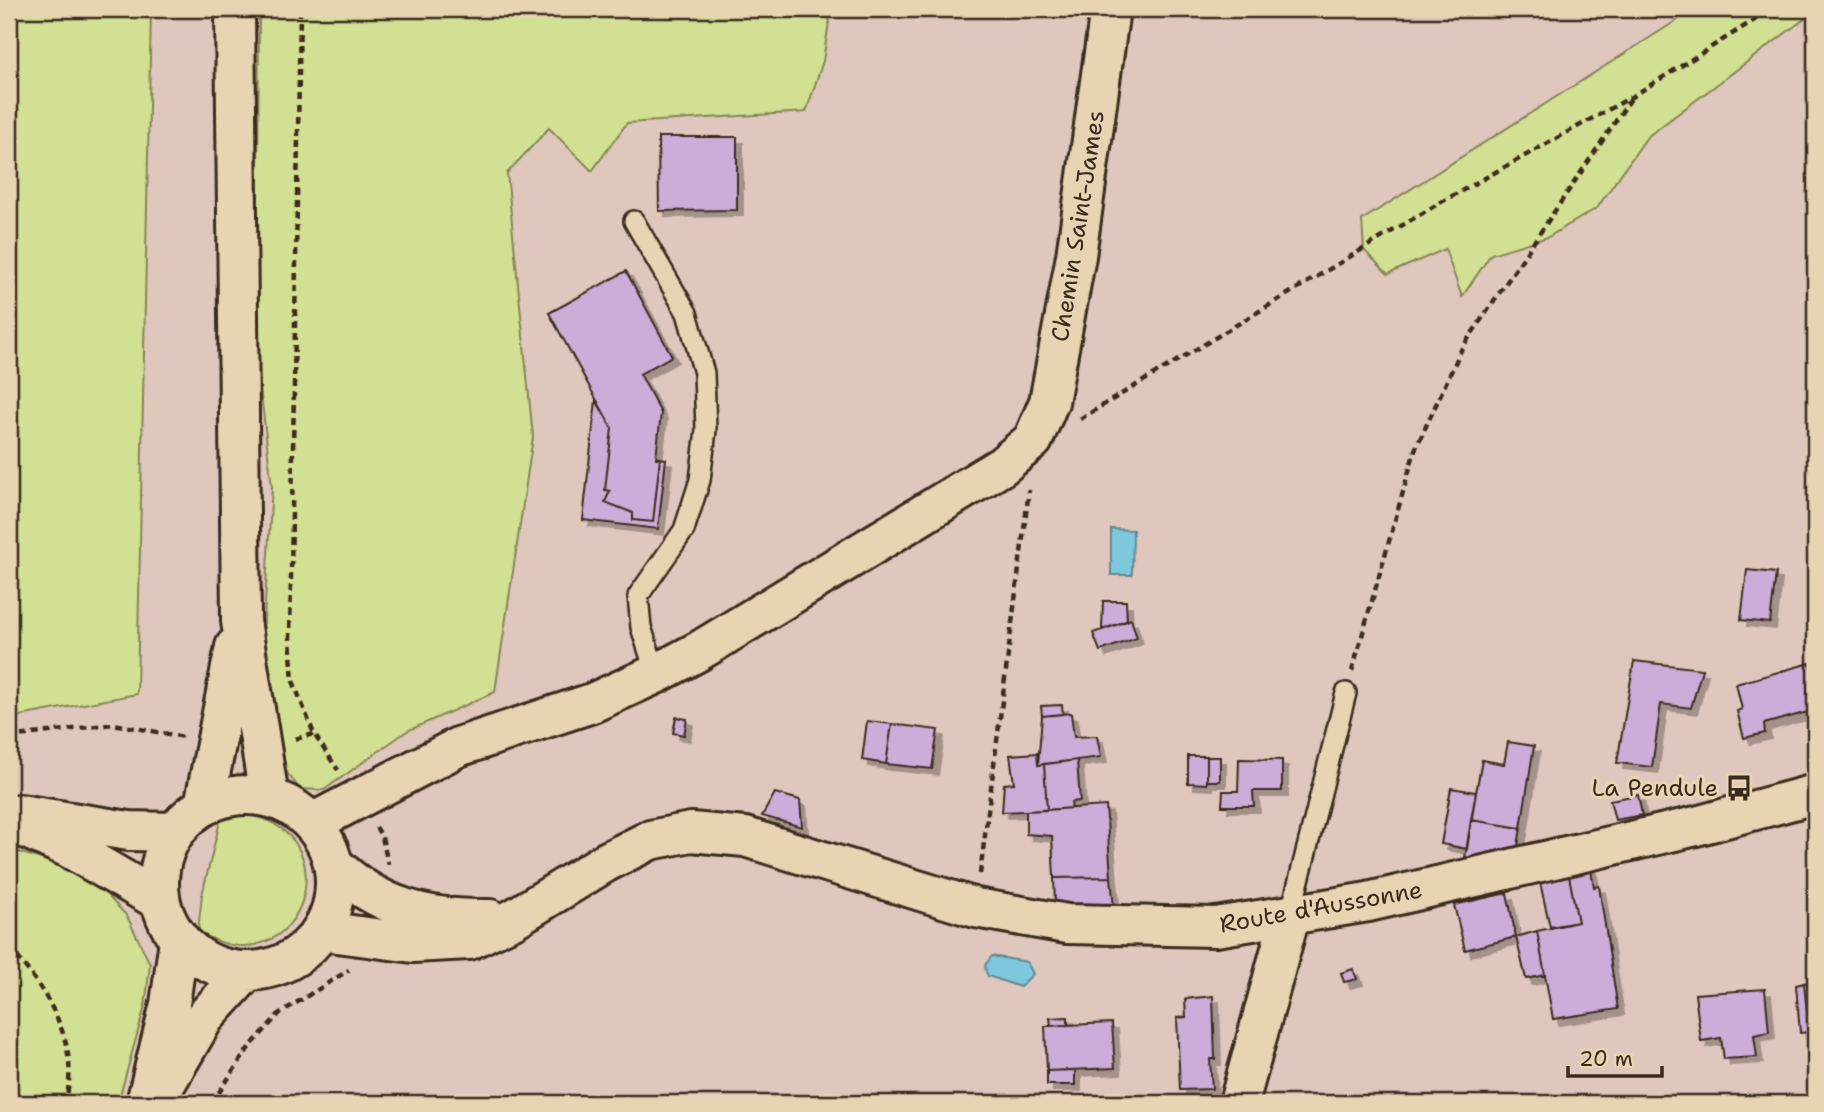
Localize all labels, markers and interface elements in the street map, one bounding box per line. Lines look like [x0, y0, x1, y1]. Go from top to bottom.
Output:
street label: Chemin Saint-James [1044, 108, 1112, 344]
place label: La Pendule [1592, 772, 1718, 804]
bus stop icon: La Pendule [1724, 773, 1754, 803]
street label: Route d'Aussonne [1217, 873, 1425, 941]
scale bar [1568, 1035, 1663, 1079]
text: 20 m [1579, 1045, 1633, 1073]

